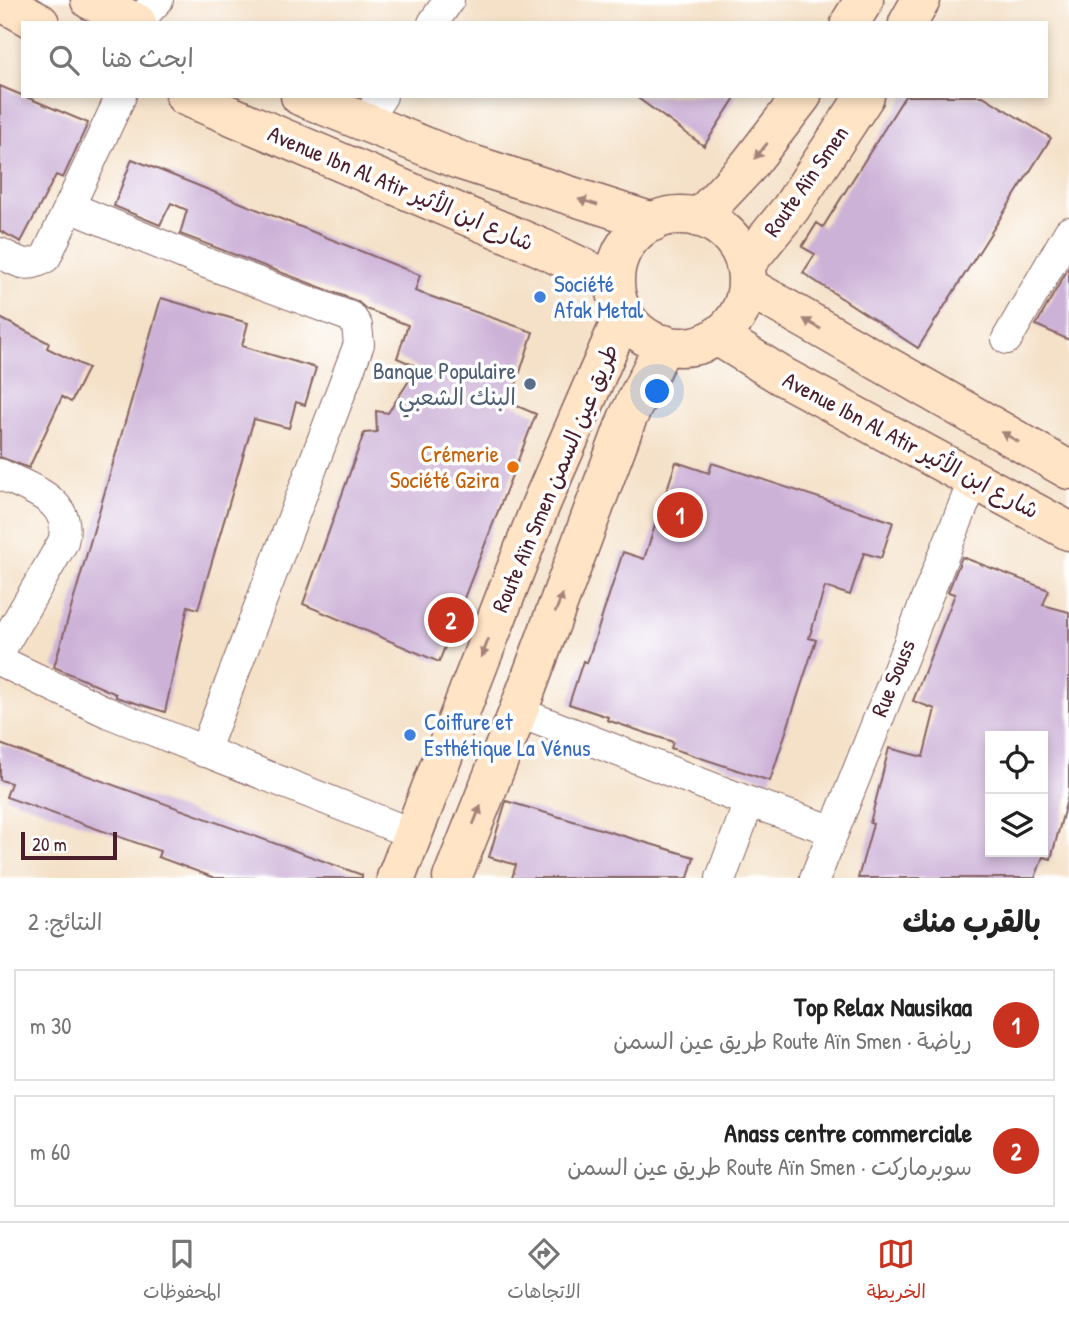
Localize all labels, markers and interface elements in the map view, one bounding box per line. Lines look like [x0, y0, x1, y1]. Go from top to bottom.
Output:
search box [21, 21, 1048, 98]
text: ابحث هنا [101, 40, 194, 75]
icon: search [45, 41, 83, 79]
street label: Avenue Ibn Al Atir شارع ابن الأثير [263, 117, 539, 259]
street label: Route Aïn Smen [756, 119, 855, 242]
one-way arrow [753, 141, 768, 159]
one-way arrow [577, 196, 598, 207]
place label: Société Afak Metal [554, 268, 644, 325]
marker: Société Afak Metal [532, 289, 548, 305]
one-way arrow [802, 318, 822, 330]
street label: Route Aïn Smen طريق عين السمن [484, 339, 625, 617]
place label: Banque Populaire البنك الشعبي [373, 355, 516, 418]
street label: Avenue Ibn Al Atir شارع ابن الأثير [777, 364, 1045, 526]
your location [640, 374, 674, 408]
marker: Banque Populaire البنك الشعبي [522, 376, 538, 392]
one-way arrow [1000, 431, 1019, 443]
place label: Crémerie Société Gzira [390, 438, 499, 495]
marker: Crémerie Société Gzira [505, 459, 521, 475]
pin: 1 [657, 489, 703, 541]
one-way arrow [554, 592, 565, 613]
pin: 2 [428, 594, 474, 646]
street label: Rue Souss [863, 634, 922, 721]
one-way arrow [480, 637, 491, 658]
place label: Coiffure et Esthétique La Vénus [424, 706, 591, 763]
marker: Coiffure et Esthétique La Vénus [402, 727, 418, 743]
map controls [985, 731, 1048, 857]
button: locate [985, 731, 1048, 794]
button: layers [985, 794, 1048, 857]
one-way arrow [471, 804, 482, 825]
scale bar [21, 829, 117, 861]
text: 20 m [32, 831, 67, 857]
text: بالقرب منك [903, 901, 1041, 941]
text: النتائج: 2 [28, 906, 102, 937]
text: Top Relax Nausikaa [794, 989, 972, 1024]
text: 30 m [30, 1010, 72, 1041]
text: 1 [1012, 1010, 1020, 1041]
text: رياضة · Route Aïn Smen طريق عين السمن [613, 1025, 972, 1056]
text: Anass centre commerciale [724, 1115, 972, 1150]
text: 60 m [30, 1136, 70, 1167]
text: 2 [1011, 1136, 1021, 1167]
text: سوبرماركت · Route Aïn Smen طريق عين السمن [567, 1151, 972, 1182]
tab: المحفوظات [143, 1235, 221, 1308]
tab: الاتجاهات [507, 1235, 581, 1308]
tab: الخريطة [867, 1235, 926, 1308]

